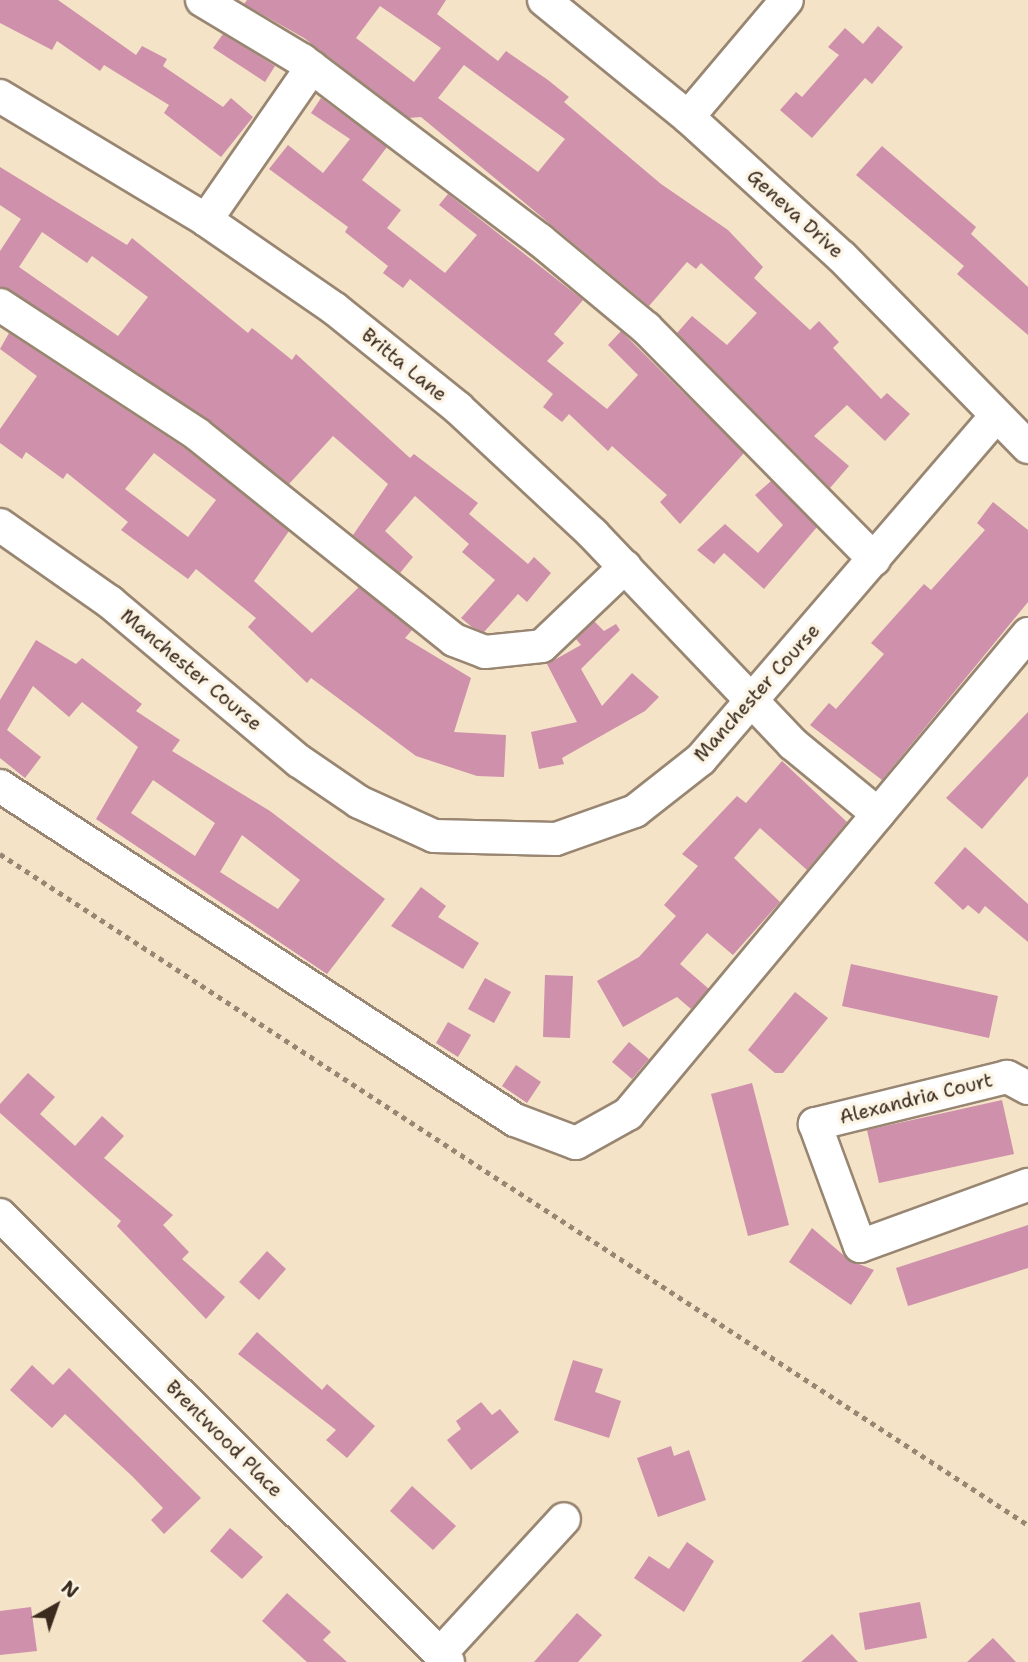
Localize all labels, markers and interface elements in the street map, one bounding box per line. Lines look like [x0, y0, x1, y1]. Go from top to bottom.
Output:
street label: Geneva Drive [742, 165, 848, 263]
street label: Britta Lane [357, 324, 451, 406]
street label: Manchester Course [116, 604, 266, 736]
street label: Manchester Course [689, 620, 825, 766]
street label: Alexandria Court [837, 1069, 995, 1129]
street label: Brentwood Place [161, 1376, 287, 1502]
north arrow [21, 1571, 91, 1641]
text: N [56, 1575, 84, 1604]

